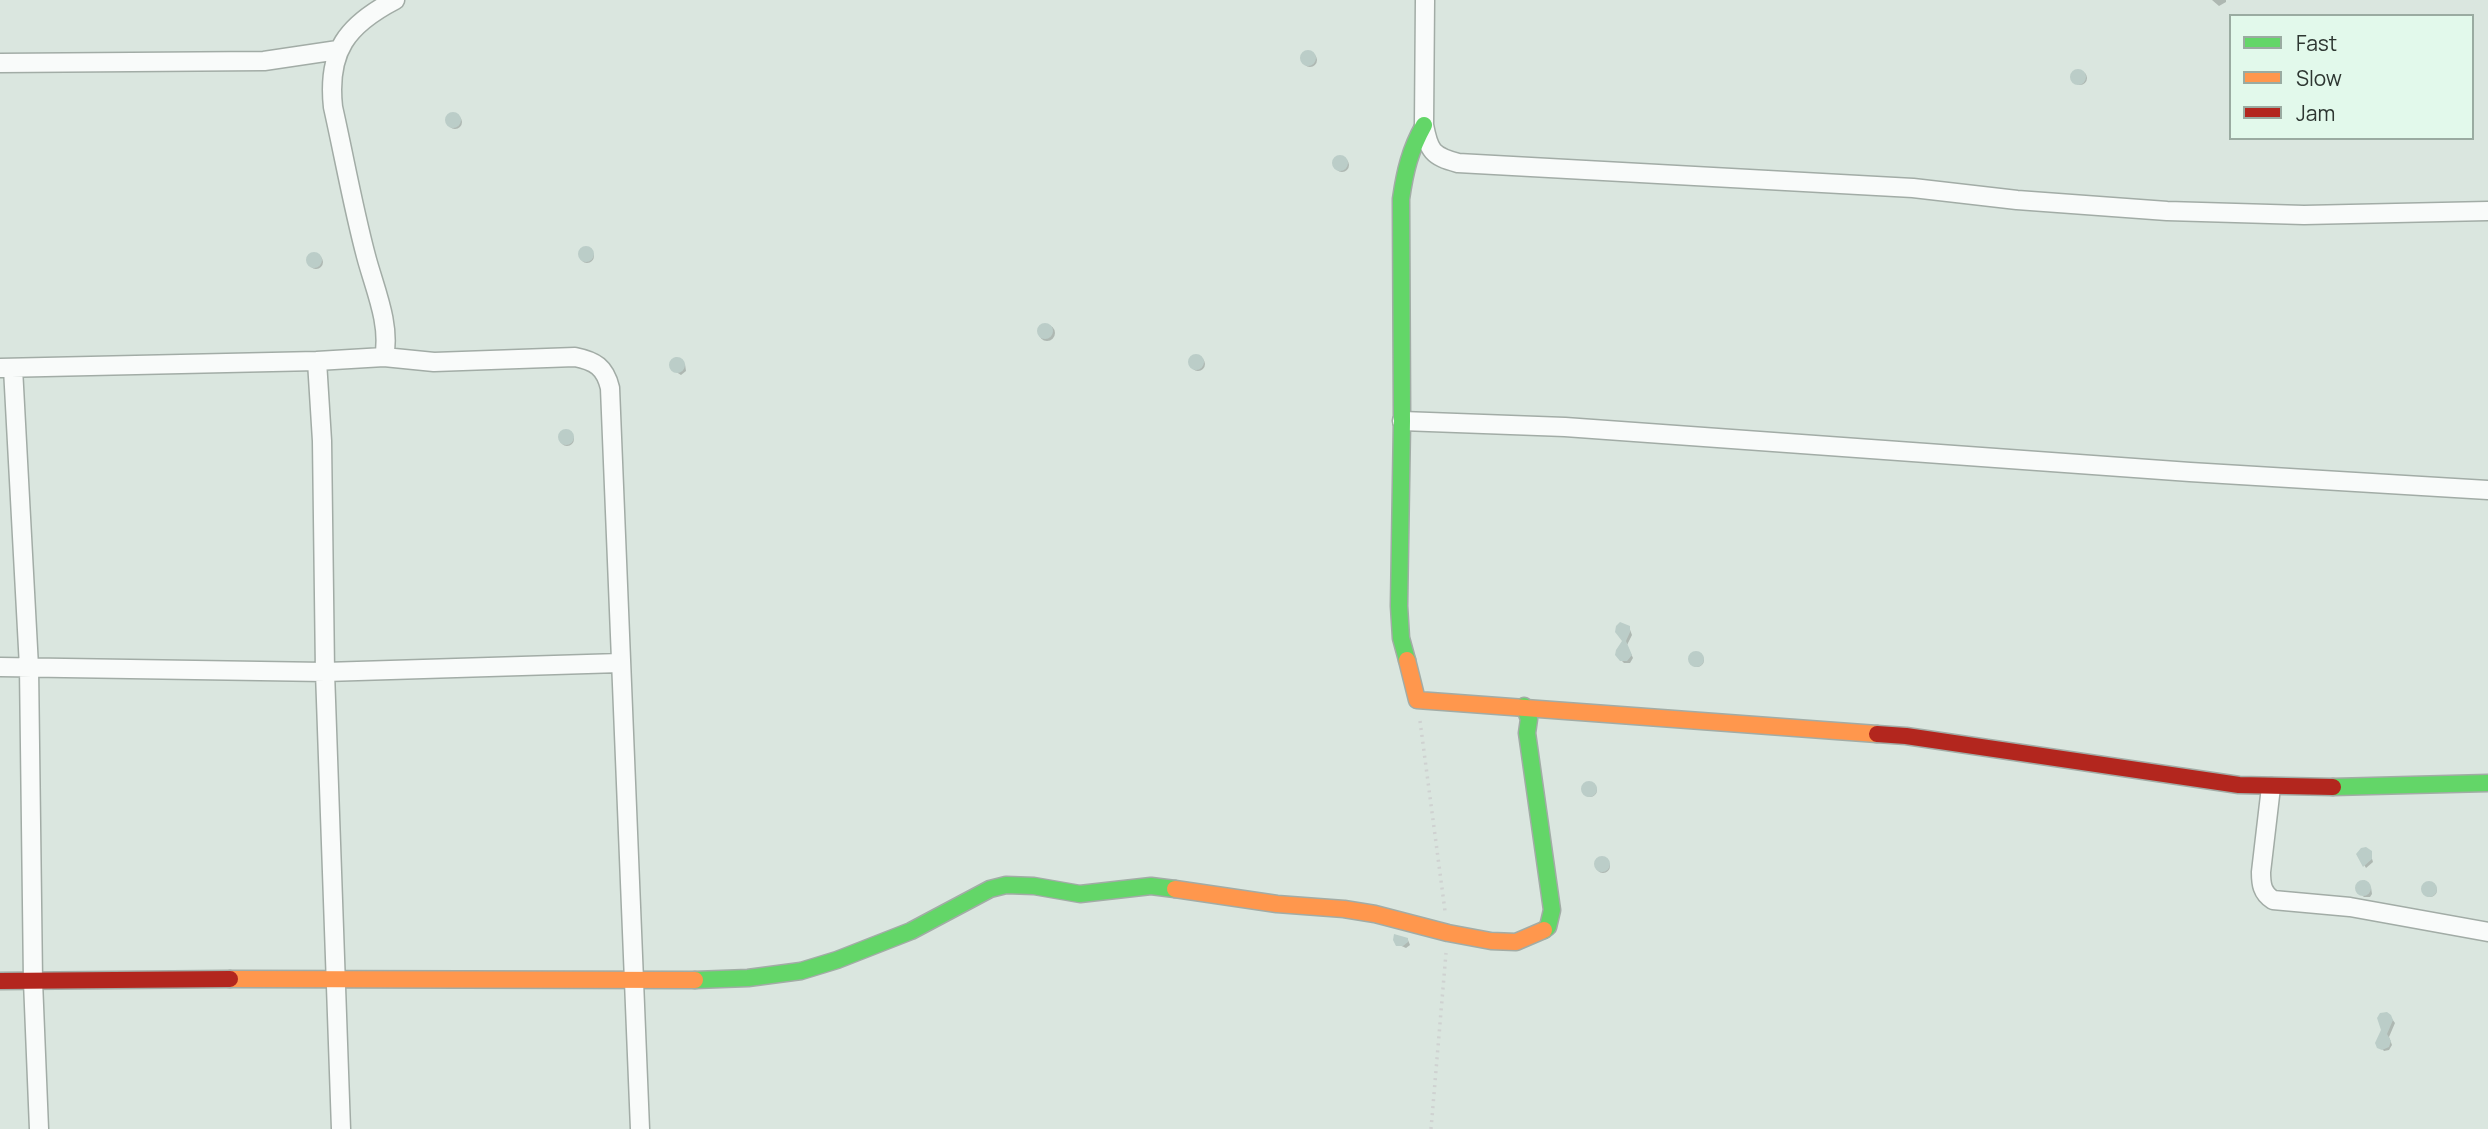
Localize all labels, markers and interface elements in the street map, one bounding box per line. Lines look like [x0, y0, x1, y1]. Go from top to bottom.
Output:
legend [2229, 14, 2474, 140]
text: Fast [2296, 29, 2337, 57]
text: Slow [2296, 64, 2342, 92]
text: Jam [2296, 99, 2335, 127]

